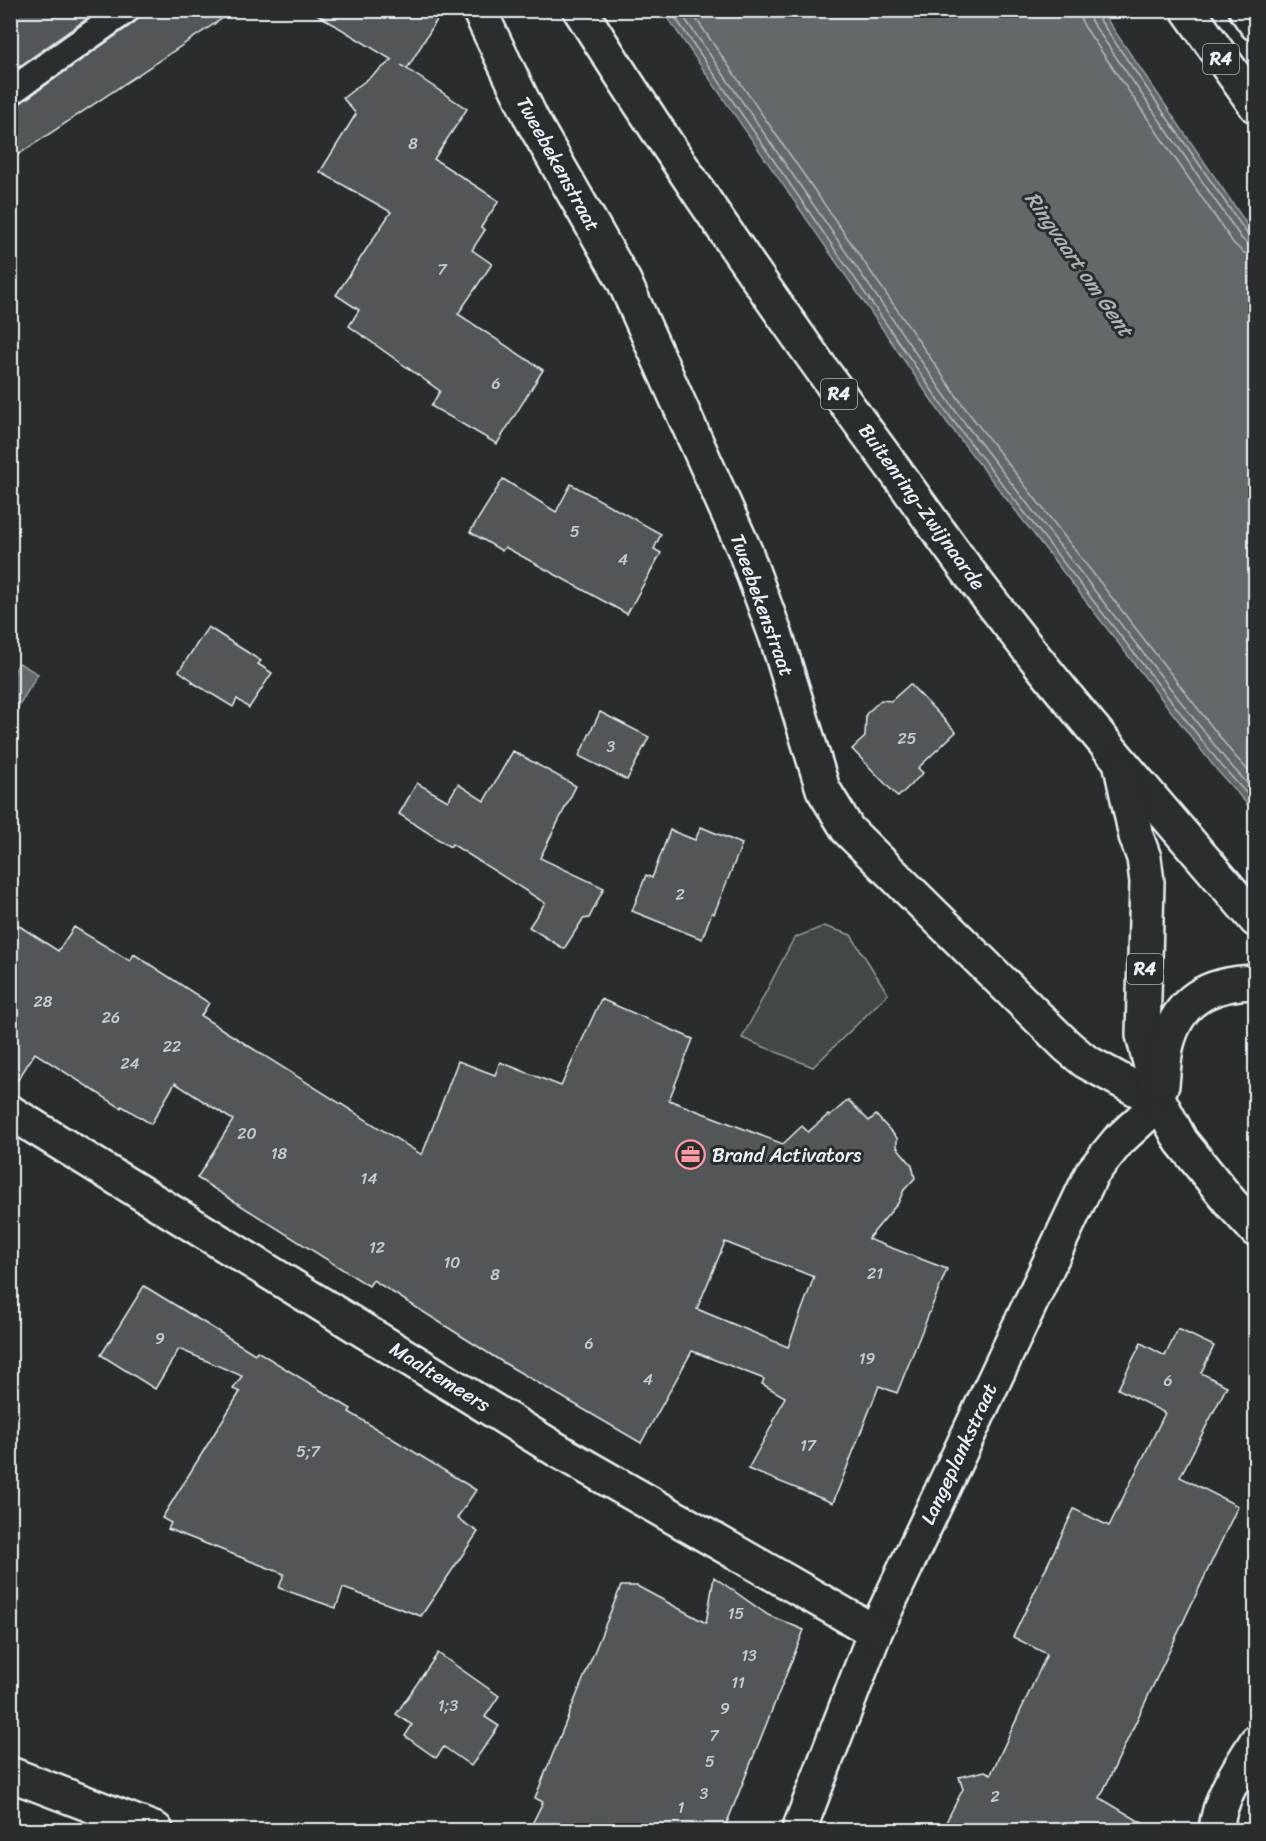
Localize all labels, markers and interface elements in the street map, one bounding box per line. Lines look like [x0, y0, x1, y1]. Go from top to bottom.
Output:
road number: R4 [1203, 44, 1239, 74]
street label: Tweebekenstraat [506, 90, 610, 238]
house number: 8 [408, 129, 418, 158]
water label: Ringvaart om Gent [1014, 183, 1145, 347]
house number: 7 [437, 255, 447, 284]
house number: 6 [491, 369, 501, 398]
road number: R4 [821, 379, 857, 409]
street label: Buitenring-Zwijnaarde [849, 416, 995, 598]
house number: 5 [570, 517, 580, 546]
street label: Tweebekenstraat [720, 529, 804, 682]
house number: 4 [618, 545, 628, 574]
house number: 25 [897, 724, 917, 753]
house number: 3 [607, 732, 616, 761]
house number: 2 [675, 880, 685, 909]
road number: R4 [1127, 954, 1163, 984]
house number: 28 [34, 987, 53, 1016]
house number: 26 [102, 1003, 120, 1032]
house number: 22 [163, 1032, 181, 1061]
house number: 24 [120, 1049, 140, 1078]
house number: 20 [237, 1119, 257, 1148]
place label: Brand Activators [712, 1138, 862, 1173]
house number: 18 [271, 1139, 288, 1168]
office icon: Brand Activators [675, 1139, 707, 1171]
house number: 14 [361, 1164, 377, 1193]
house number: 12 [369, 1233, 385, 1262]
house number: 10 [444, 1248, 460, 1277]
house number: 21 [867, 1259, 883, 1288]
house number: 8 [490, 1260, 500, 1289]
house number: 9 [155, 1324, 165, 1353]
house number: 6 [584, 1329, 594, 1358]
street label: Maaltemeers [382, 1332, 498, 1422]
house number: 19 [859, 1344, 876, 1373]
house number: 4 [643, 1365, 653, 1394]
house number: 6 [1163, 1366, 1173, 1395]
street label: Langeplankstraat [911, 1377, 1007, 1531]
house number: 17 [800, 1431, 817, 1460]
house number: 5;7 [296, 1437, 321, 1466]
house number: 15 [728, 1599, 745, 1628]
house number: 13 [741, 1641, 757, 1670]
house number: 11 [731, 1668, 745, 1697]
house number: 1;3 [438, 1691, 458, 1720]
house number: 9 [720, 1694, 730, 1723]
house number: 7 [709, 1721, 719, 1750]
house number: 5 [705, 1747, 715, 1776]
house number: 3 [700, 1779, 709, 1808]
house number: 2 [990, 1782, 1000, 1811]
house number: 1 [678, 1793, 685, 1822]

